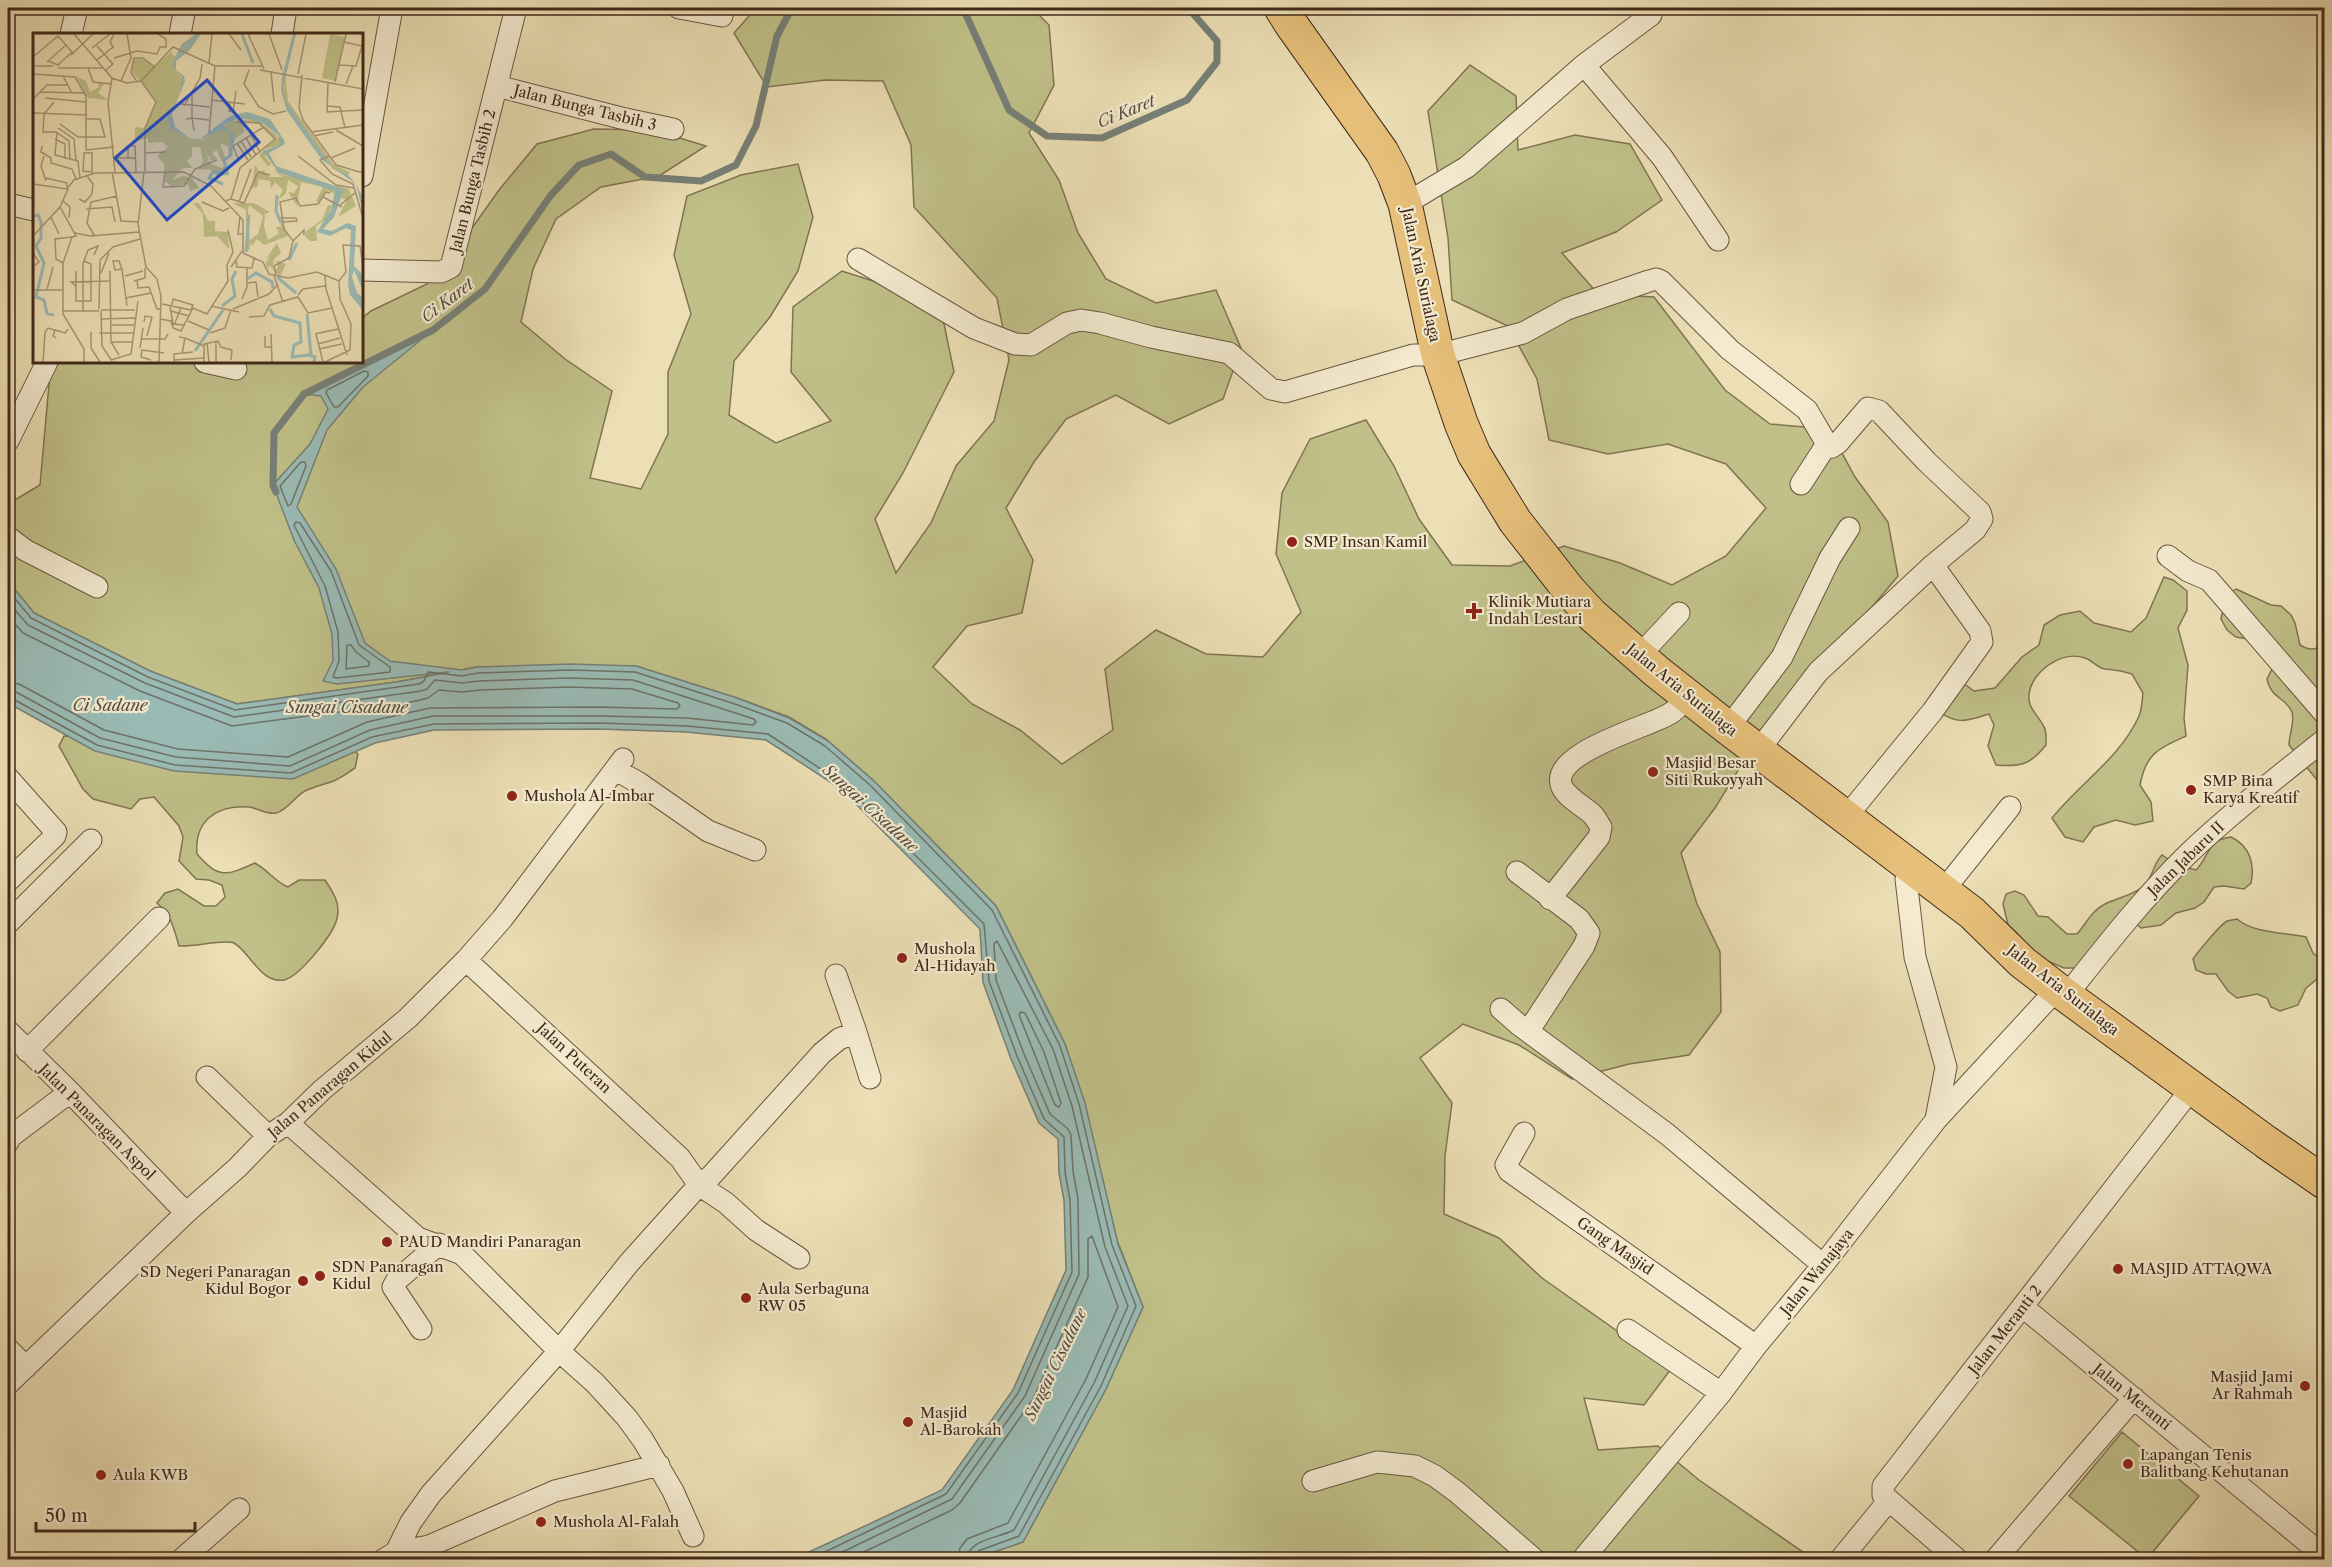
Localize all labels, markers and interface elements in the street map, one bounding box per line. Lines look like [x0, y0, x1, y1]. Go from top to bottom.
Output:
inset map [33, 33, 363, 363]
street label: Jalan Bunga Tasbih 3 [510, 80, 659, 134]
water label: Ci Karet [1094, 90, 1159, 132]
street label: Jalan Bunga Tasbih 2 [445, 107, 500, 256]
street label: Jalan Aria Surialaga [1398, 204, 1445, 344]
water label: Ci Karet [417, 273, 478, 326]
place label: SMP Insan Kamil [1304, 532, 1428, 551]
marker: SMP Insan Kamil [1285, 535, 1299, 549]
place label: Klinik Mutiara Indah Lestari [1488, 592, 1591, 628]
marker: Klinik Mutiara Indah Lestari [1465, 602, 1483, 620]
street label: Jalan Aria Surialaga [1622, 638, 1742, 740]
water label: Ci Sadane [73, 695, 149, 715]
water label: Sungai Cisadane [285, 697, 409, 717]
place label: Masjid Besar Siti Rukoyyah [1665, 753, 1764, 789]
water label: Sungai Cisadane [818, 759, 924, 857]
marker: Masjid Besar Siti Rukoyyah [1646, 765, 1660, 779]
place label: SMP Bina Karya Kreatif [2203, 771, 2300, 807]
marker: SMP Bina Karya Kreatif [2184, 783, 2198, 797]
place label: Mushola Al-Imbar [524, 786, 655, 805]
marker: Mushola Al-Imbar [505, 789, 519, 803]
street label: Jalan Jabaru II [2142, 817, 2228, 901]
place label: Mushola Al-Hidayah [913, 939, 996, 975]
street label: Jalan Aria Surialaga [2002, 939, 2123, 1039]
marker: Mushola Al-Hidayah [895, 951, 909, 965]
street label: Jalan Puteran [532, 1017, 616, 1097]
street label: Jalan Panaragan Kidul [262, 1027, 396, 1143]
street label: Jalan Panaragan Aspol [34, 1058, 160, 1184]
street label: Gang Masjid [1573, 1212, 1657, 1279]
street label: Jalan Wanajaya [1775, 1224, 1857, 1320]
place label: PAUD Mandiri Panaragan [399, 1232, 582, 1251]
marker: PAUD Mandiri Panaragan [380, 1235, 394, 1249]
place label: SDN Panaragan Kidul [332, 1257, 444, 1293]
place label: MASJID ATTAQWA [2130, 1259, 2273, 1278]
place label: SD Negeri Panaragan Kidul Bogor [140, 1262, 292, 1298]
marker: MASJID ATTAQWA [2111, 1262, 2125, 1276]
marker: SDN Panaragan Kidul [313, 1269, 327, 1283]
marker: SD Negeri Panaragan Kidul Bogor [296, 1274, 310, 1288]
place label: Aula Serbaguna RW 05 [757, 1279, 870, 1315]
street label: Jalan Meranti 2 [1963, 1281, 2045, 1380]
marker: Aula Serbaguna RW 05 [739, 1291, 753, 1305]
water label: Sungai Cisadane [1019, 1304, 1091, 1424]
street label: Jalan Meranti [2088, 1358, 2176, 1434]
place label: Masjid Jami Ar Rahmah [2210, 1367, 2294, 1403]
marker: Masjid Jami Ar Rahmah [2298, 1379, 2312, 1393]
place label: Masjid Al-Barokah [919, 1403, 1002, 1439]
marker: Masjid Al-Barokah [901, 1415, 915, 1429]
place label: Lapangan Tenis Balitbang Kehutanan [2140, 1445, 2290, 1481]
marker: Lapangan Tenis Balitbang Kehutanan [2121, 1457, 2135, 1471]
place label: Aula KWB [112, 1465, 188, 1484]
marker: Aula KWB [94, 1468, 108, 1482]
scale bar [36, 1495, 195, 1533]
text: 50 m [45, 1505, 88, 1527]
place label: Mushola Al-Falah [553, 1512, 680, 1531]
marker: Mushola Al-Falah [534, 1515, 548, 1529]

